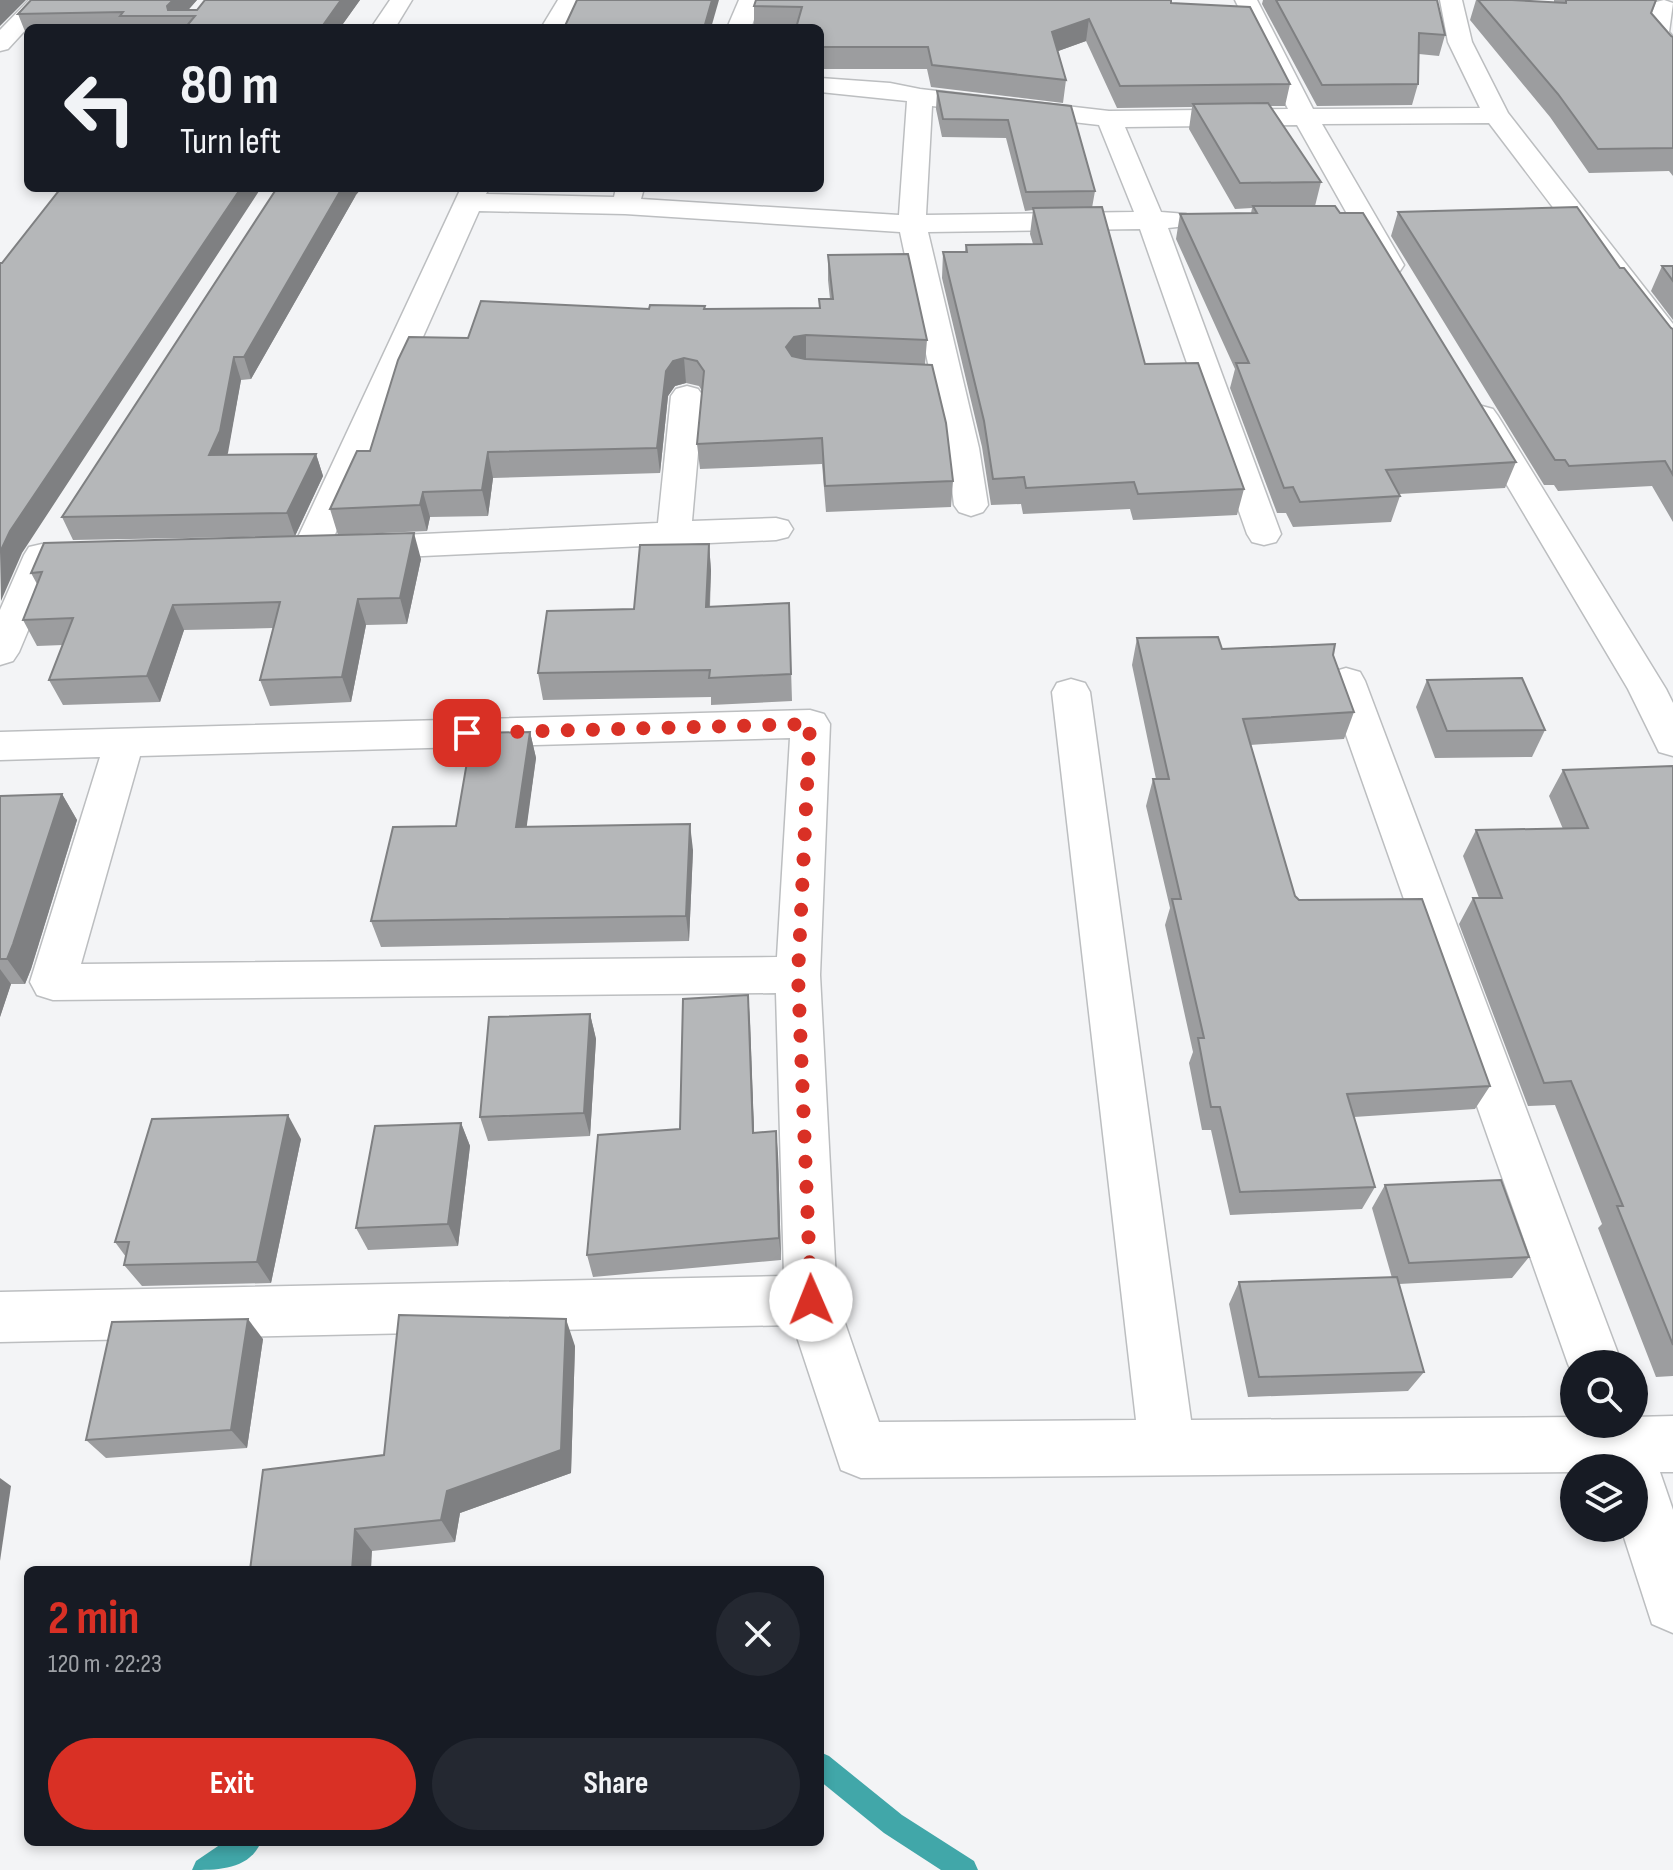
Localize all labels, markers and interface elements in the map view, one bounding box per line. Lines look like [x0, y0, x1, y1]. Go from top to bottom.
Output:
text: 80 m [180, 53, 279, 120]
icon: left [48, 56, 152, 160]
text: Turn left [180, 121, 281, 164]
pin [433, 699, 501, 767]
icon: arrive [445, 711, 489, 755]
position arrow [769, 1258, 853, 1342]
map controls [1560, 1350, 1648, 1542]
button: search [1560, 1350, 1648, 1438]
button: layers [1560, 1454, 1648, 1542]
text: 2 min [48, 1590, 139, 1647]
button: close [716, 1592, 800, 1676]
text: 120 m · 22:23 [48, 1649, 162, 1680]
button: Exit [48, 1738, 416, 1830]
button: Share [432, 1738, 800, 1830]

